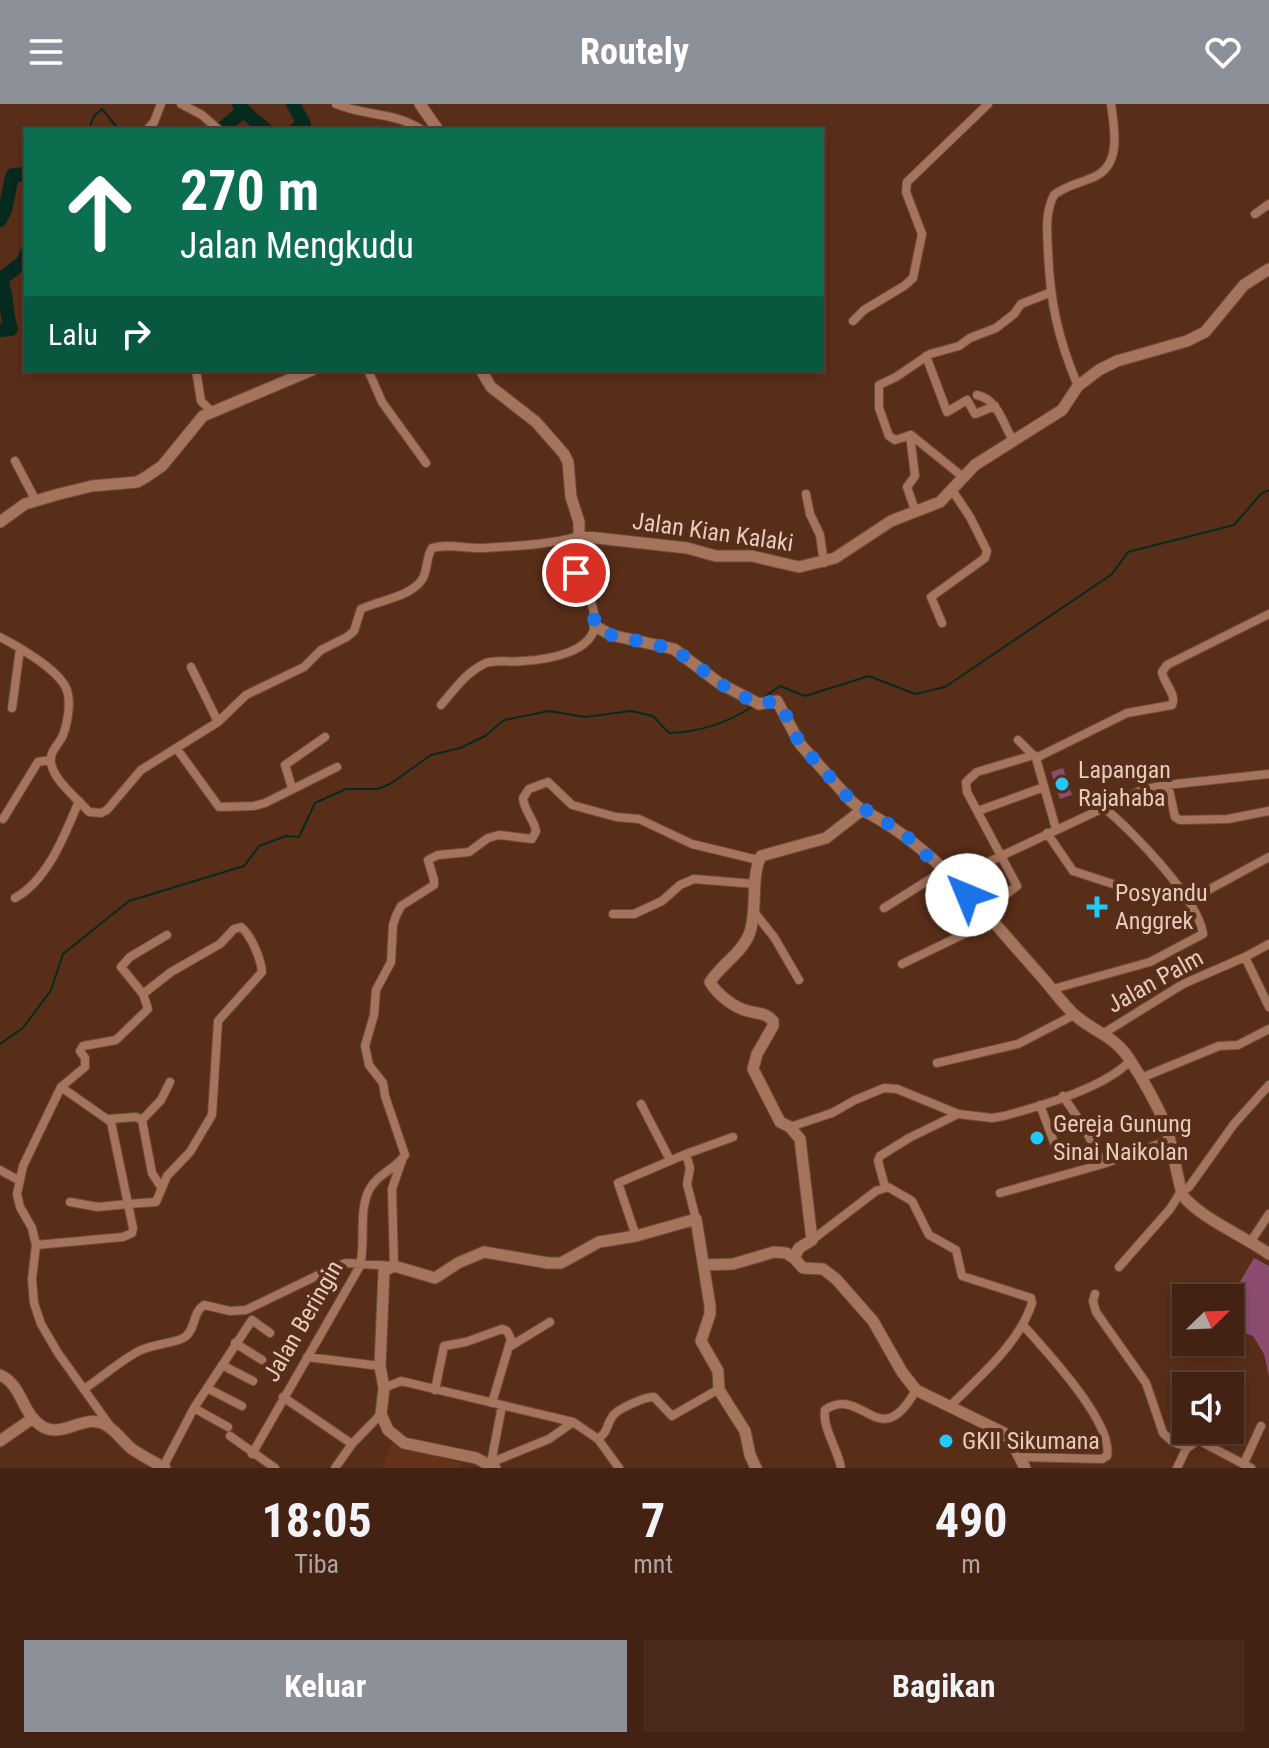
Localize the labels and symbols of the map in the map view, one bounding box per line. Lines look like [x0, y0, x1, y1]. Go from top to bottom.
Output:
street label: Jalan Kian Kalaki [631, 507, 795, 557]
pin [542, 539, 610, 607]
place label: Lapangan Rajahaba [1078, 756, 1171, 812]
marker: Lapangan Rajahaba [1053, 775, 1071, 793]
position arrow [925, 853, 1009, 937]
place label: Posyandu Anggrek [1115, 879, 1208, 935]
marker: Posyandu Anggrek [1086, 896, 1108, 918]
street label: Jalan Palm [1102, 943, 1208, 1019]
place label: Gereja Gunung Sinai Naikolan [1053, 1110, 1192, 1166]
marker: Gereja Gunung Sinai Naikolan [1028, 1129, 1046, 1147]
street label: Jalan Beringin [257, 1256, 349, 1386]
north arrow [1172, 1284, 1244, 1356]
place label: GKII Sikumana [962, 1427, 1100, 1455]
marker: GKII Sikumana [937, 1432, 955, 1450]

